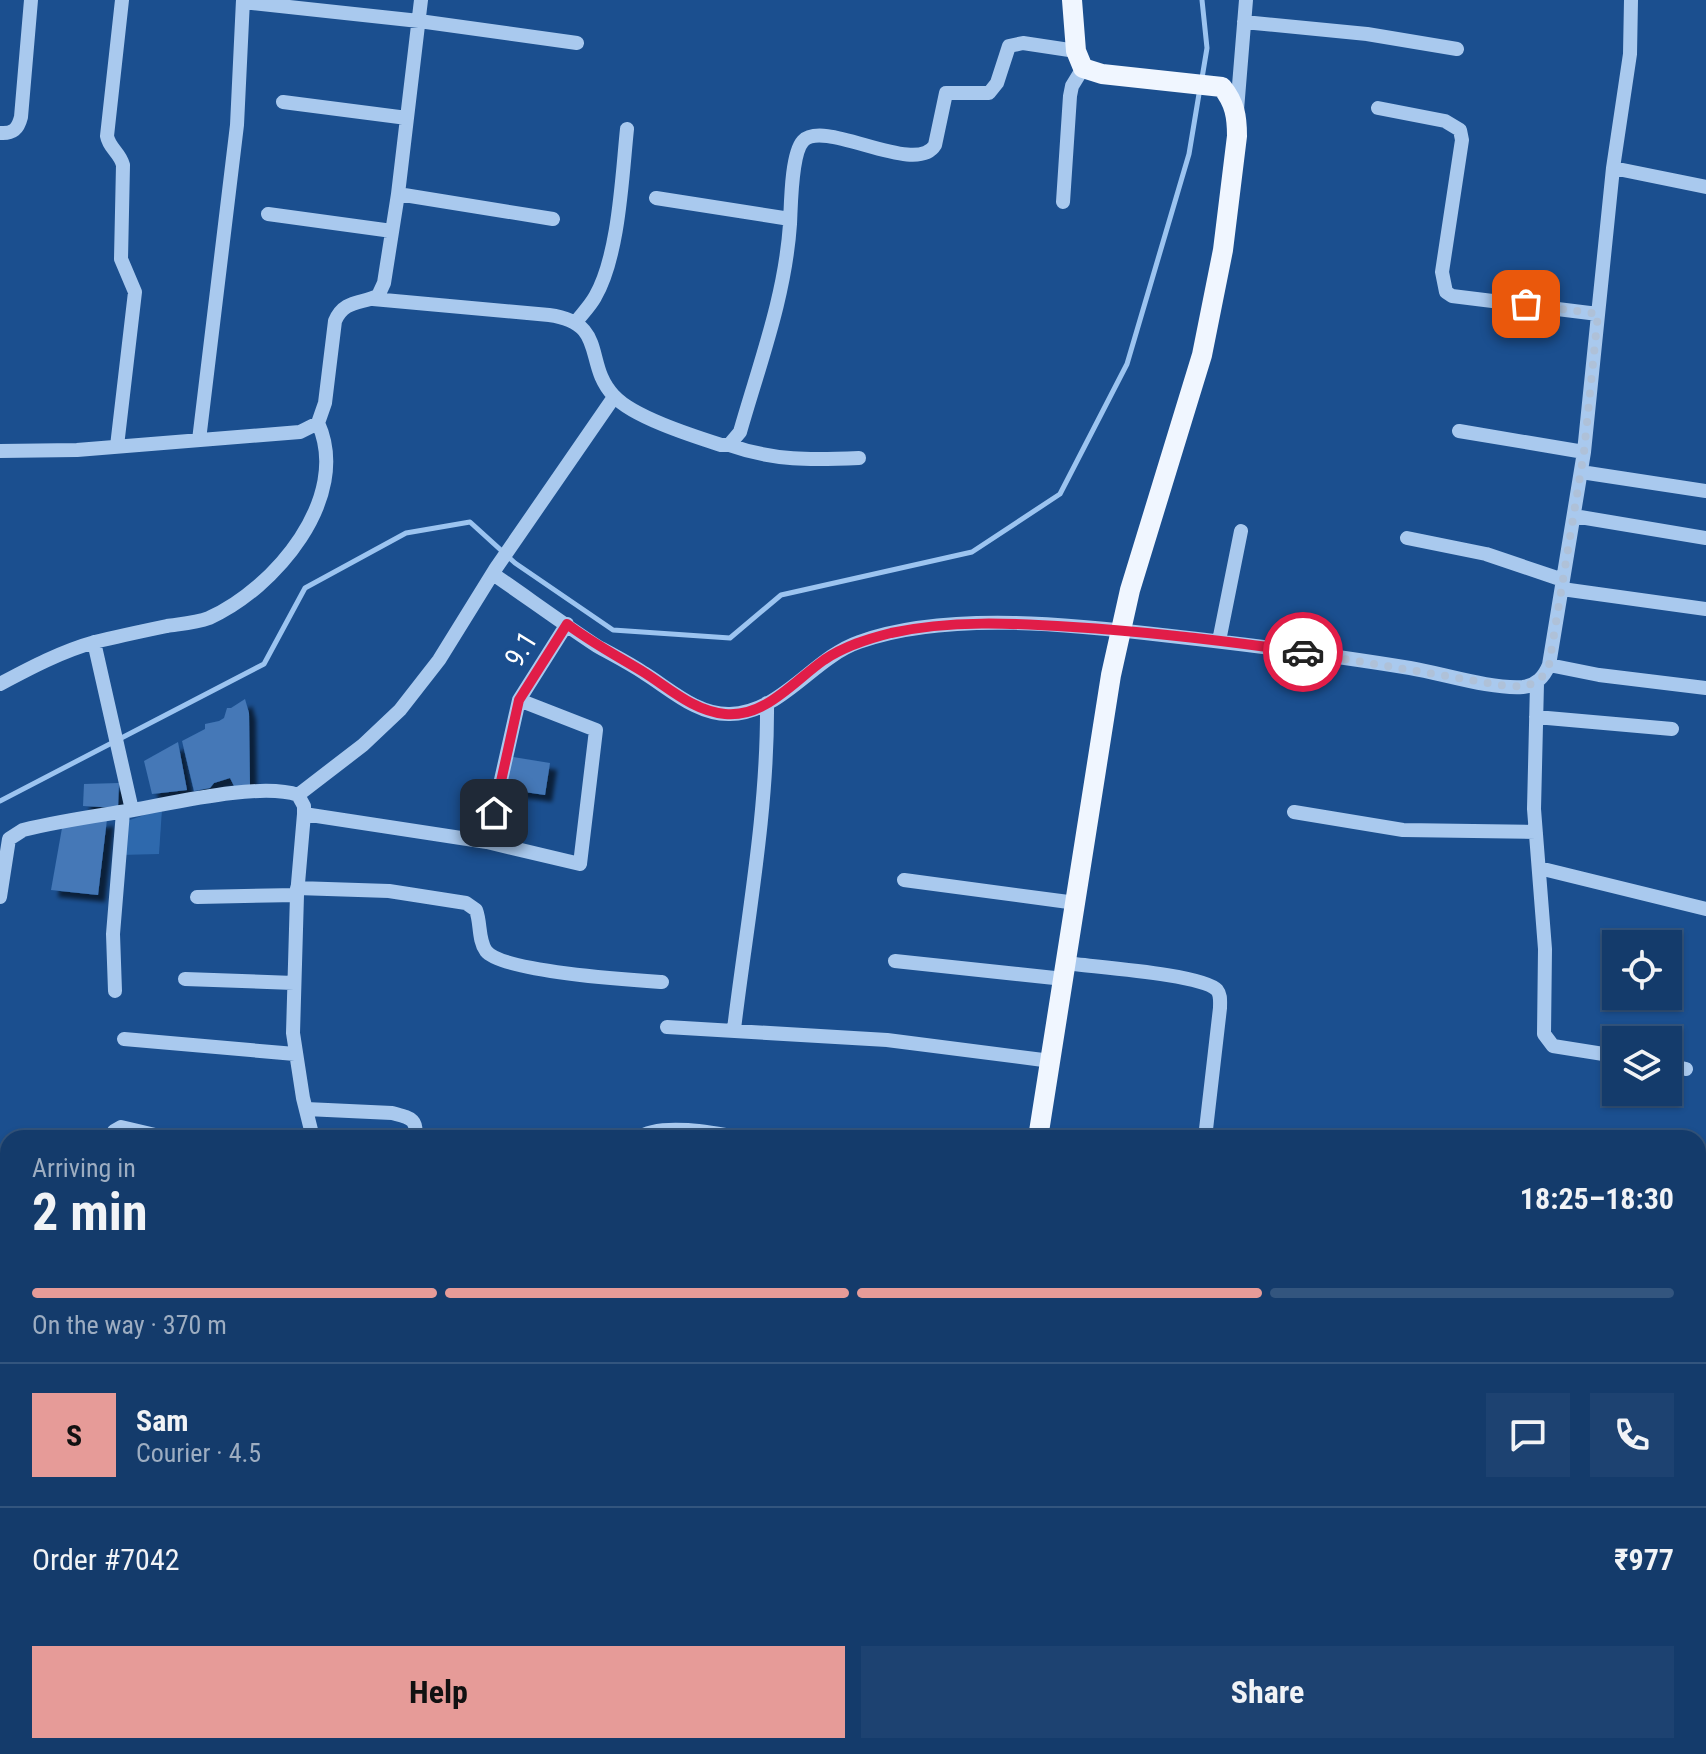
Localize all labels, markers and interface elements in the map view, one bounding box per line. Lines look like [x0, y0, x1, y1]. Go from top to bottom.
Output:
pin [1492, 270, 1560, 338]
icon: bag [1504, 282, 1548, 326]
courier [1263, 612, 1343, 692]
street label: 9.1 [498, 625, 544, 673]
icon: car [1281, 630, 1325, 674]
pin [460, 779, 528, 847]
icon: home [472, 791, 516, 835]
map controls [1602, 930, 1682, 1106]
button: locate [1602, 930, 1682, 1010]
button: layers [1602, 1026, 1682, 1106]
text: Arriving in [32, 1153, 136, 1183]
text: 18:25–18:30 [1520, 1181, 1674, 1216]
text: 2 min [32, 1182, 148, 1243]
text: On the way · 370 m [32, 1310, 227, 1340]
button: chat [1486, 1393, 1570, 1477]
button: phone [1590, 1393, 1674, 1477]
text: Sam [136, 1403, 189, 1438]
text: S [66, 1418, 82, 1453]
text: Courier · 4.5 [136, 1438, 261, 1468]
text: Order #7042 [32, 1542, 180, 1577]
text: ₹977 [1614, 1542, 1674, 1577]
button: Help [32, 1646, 845, 1738]
button: Share [861, 1646, 1674, 1738]

